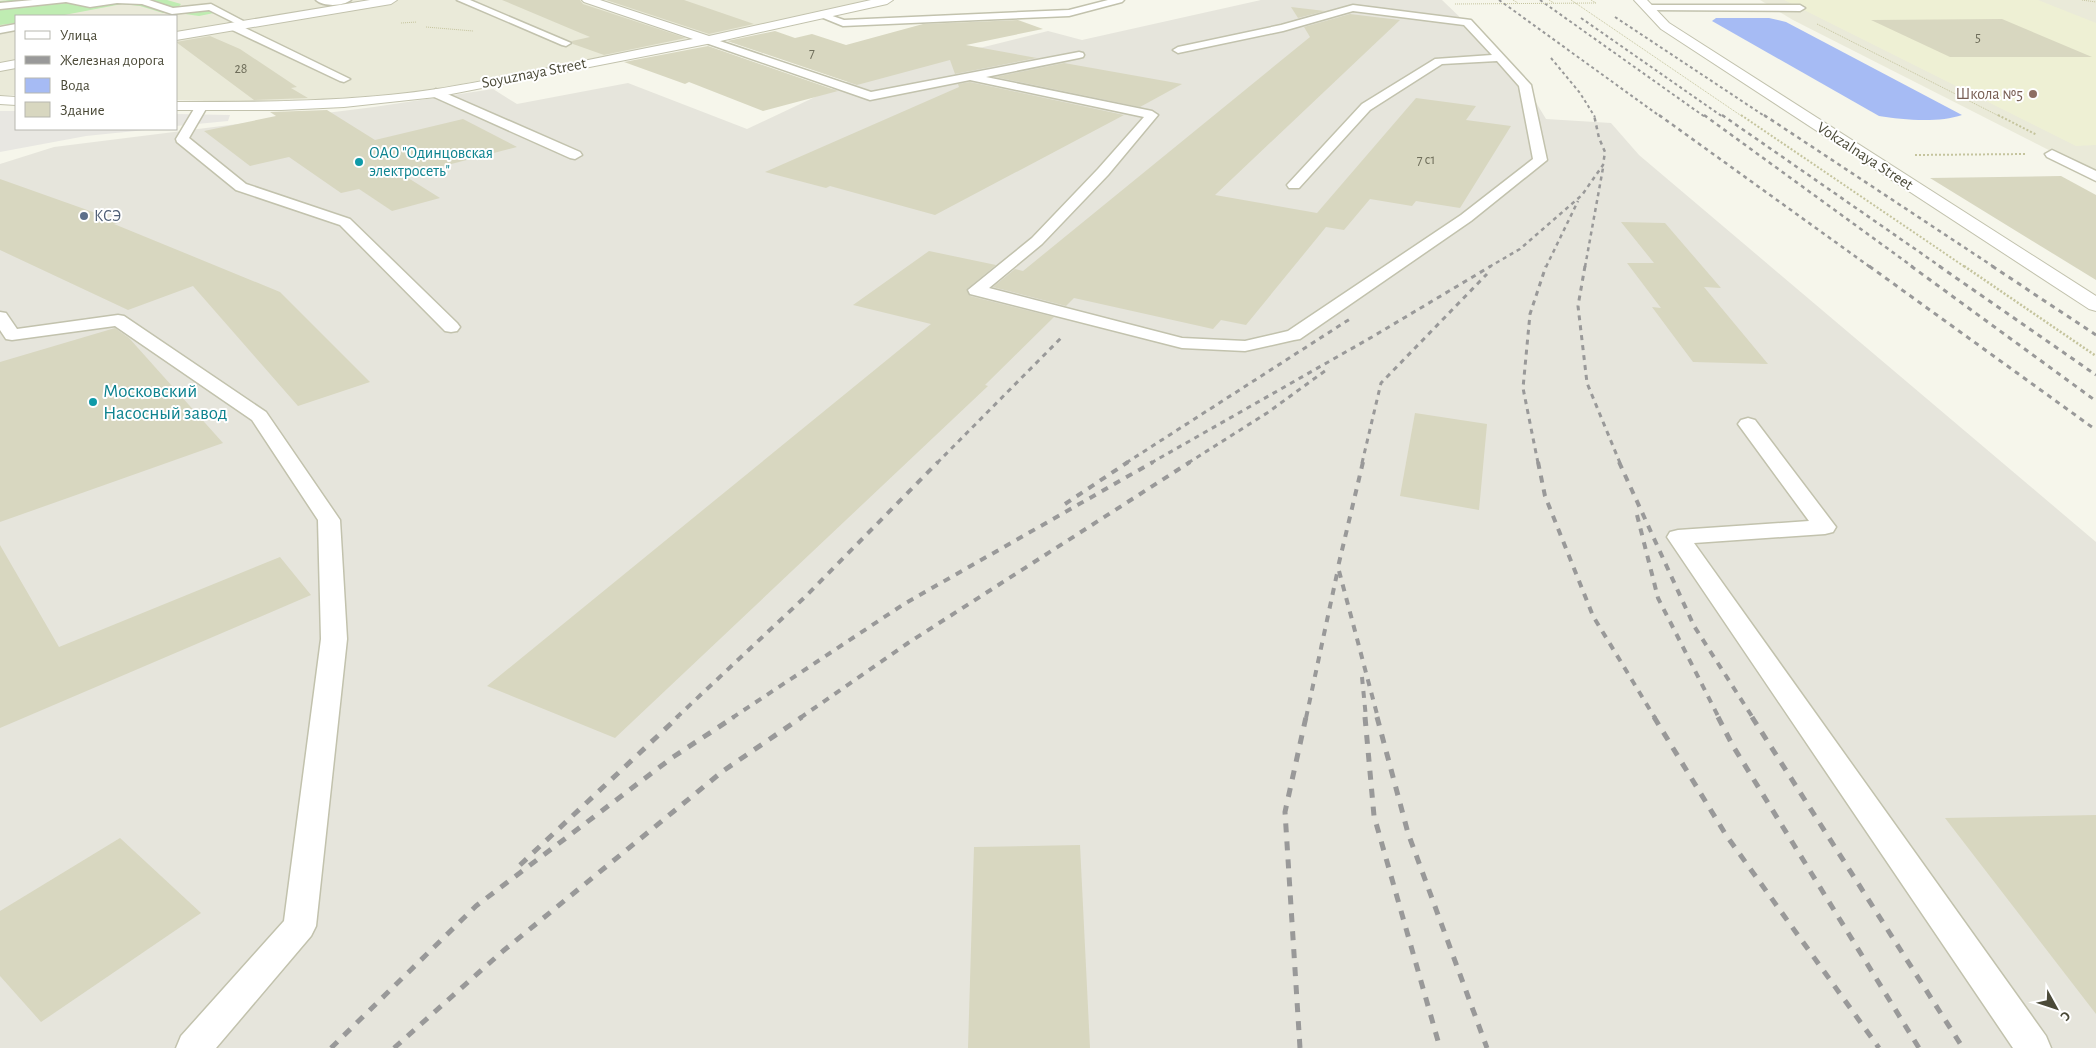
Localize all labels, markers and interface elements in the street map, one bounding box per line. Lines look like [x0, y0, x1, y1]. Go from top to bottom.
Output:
legend [15, 15, 178, 130]
text: Улица [60, 28, 97, 43]
house number: 5 [1975, 31, 1981, 45]
house number: 7 [809, 46, 815, 60]
text: Железная дорога [60, 53, 165, 68]
street label: Soyuznaya Street [480, 55, 588, 92]
house number: 28 [234, 62, 248, 76]
text: Вода [60, 78, 90, 93]
place label: Школа №5 [1955, 86, 2023, 102]
marker: Школа №5 [2027, 88, 2039, 100]
text: Здание [60, 103, 105, 118]
street label: Vokzalnaya Street [1813, 119, 1916, 194]
place label: ОАО "Одинцовская электросеть" [369, 145, 493, 179]
house number: 7 с1 [1417, 153, 1435, 167]
marker: ОАО "Одинцовская электросеть" [353, 156, 365, 168]
place label: КСЭ [94, 208, 121, 224]
marker: КСЭ [78, 210, 90, 222]
place label: Московский Насосный завод [103, 382, 227, 423]
marker: Московский Насосный завод [87, 396, 99, 408]
north arrow [2031, 983, 2081, 1033]
text: С [2057, 1008, 2073, 1023]

